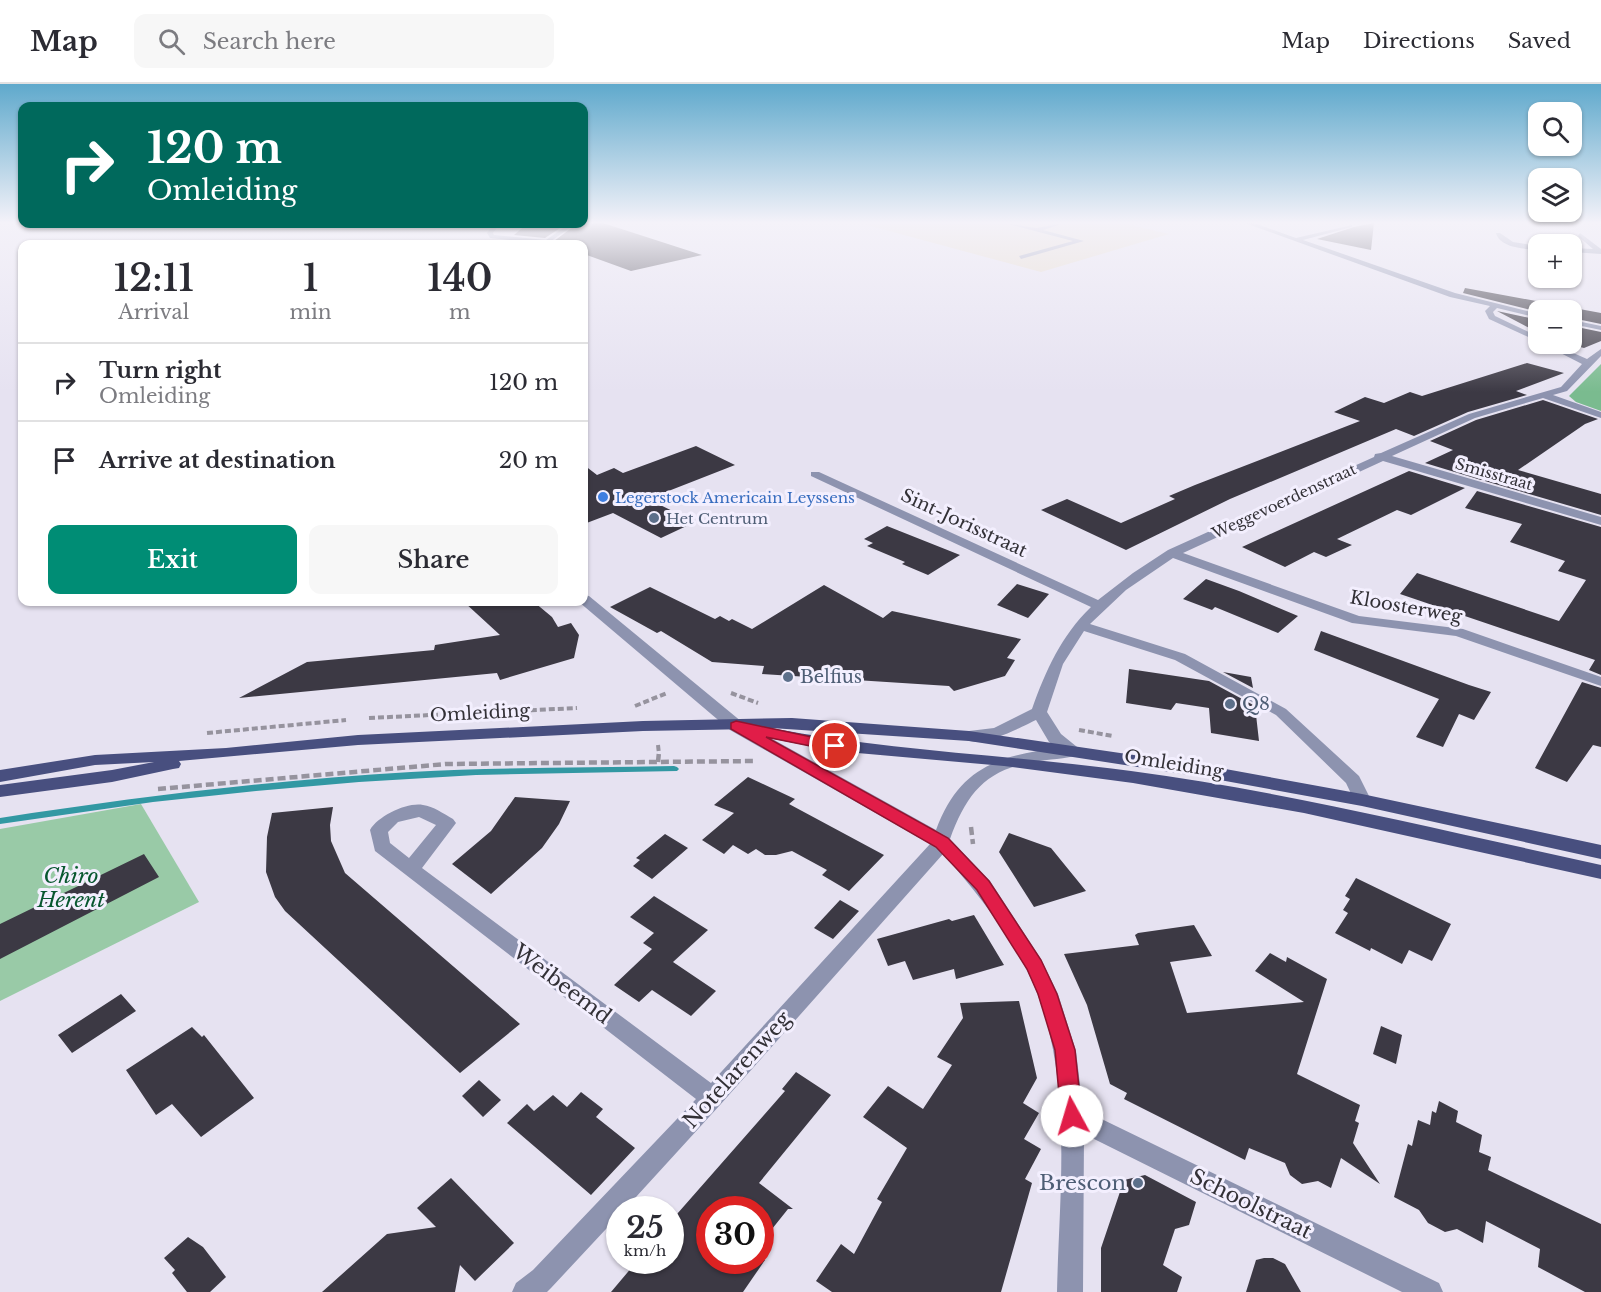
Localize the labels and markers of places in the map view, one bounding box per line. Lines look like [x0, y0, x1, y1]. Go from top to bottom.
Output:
place label: Legerstock Americain Leyssens [615, 488, 855, 507]
marker: Legerstock Americain Leyssens [596, 490, 610, 504]
place label: Het Centrum [666, 509, 768, 528]
marker: Het Centrum [647, 511, 661, 525]
place label: Belfius [800, 666, 862, 688]
marker: Belfius [781, 670, 795, 684]
place label: Q8 [1242, 693, 1270, 715]
marker: Q8 [1223, 697, 1237, 711]
pin [809, 720, 860, 771]
place label: Brescon [1039, 1170, 1126, 1196]
marker: Brescon [1131, 1176, 1145, 1190]

